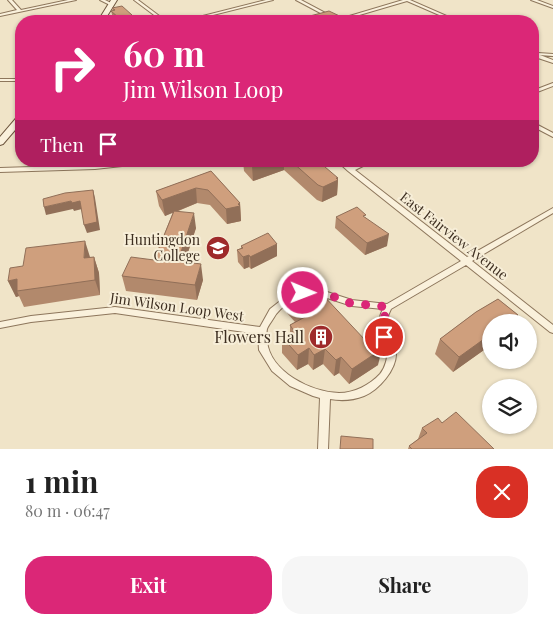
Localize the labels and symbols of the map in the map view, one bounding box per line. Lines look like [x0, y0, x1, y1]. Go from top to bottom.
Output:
street label: East Fairview Avenue [396, 187, 512, 284]
place label: Huntingdon College [124, 230, 201, 265]
school or university icon: Huntingdon College [205, 235, 231, 261]
position arrow [276, 266, 328, 318]
street label: Jim Wilson Loop West [108, 288, 246, 325]
pin [363, 316, 405, 358]
building icon: Flowers Hall [308, 324, 334, 350]
place label: Flowers Hall [214, 326, 304, 347]

